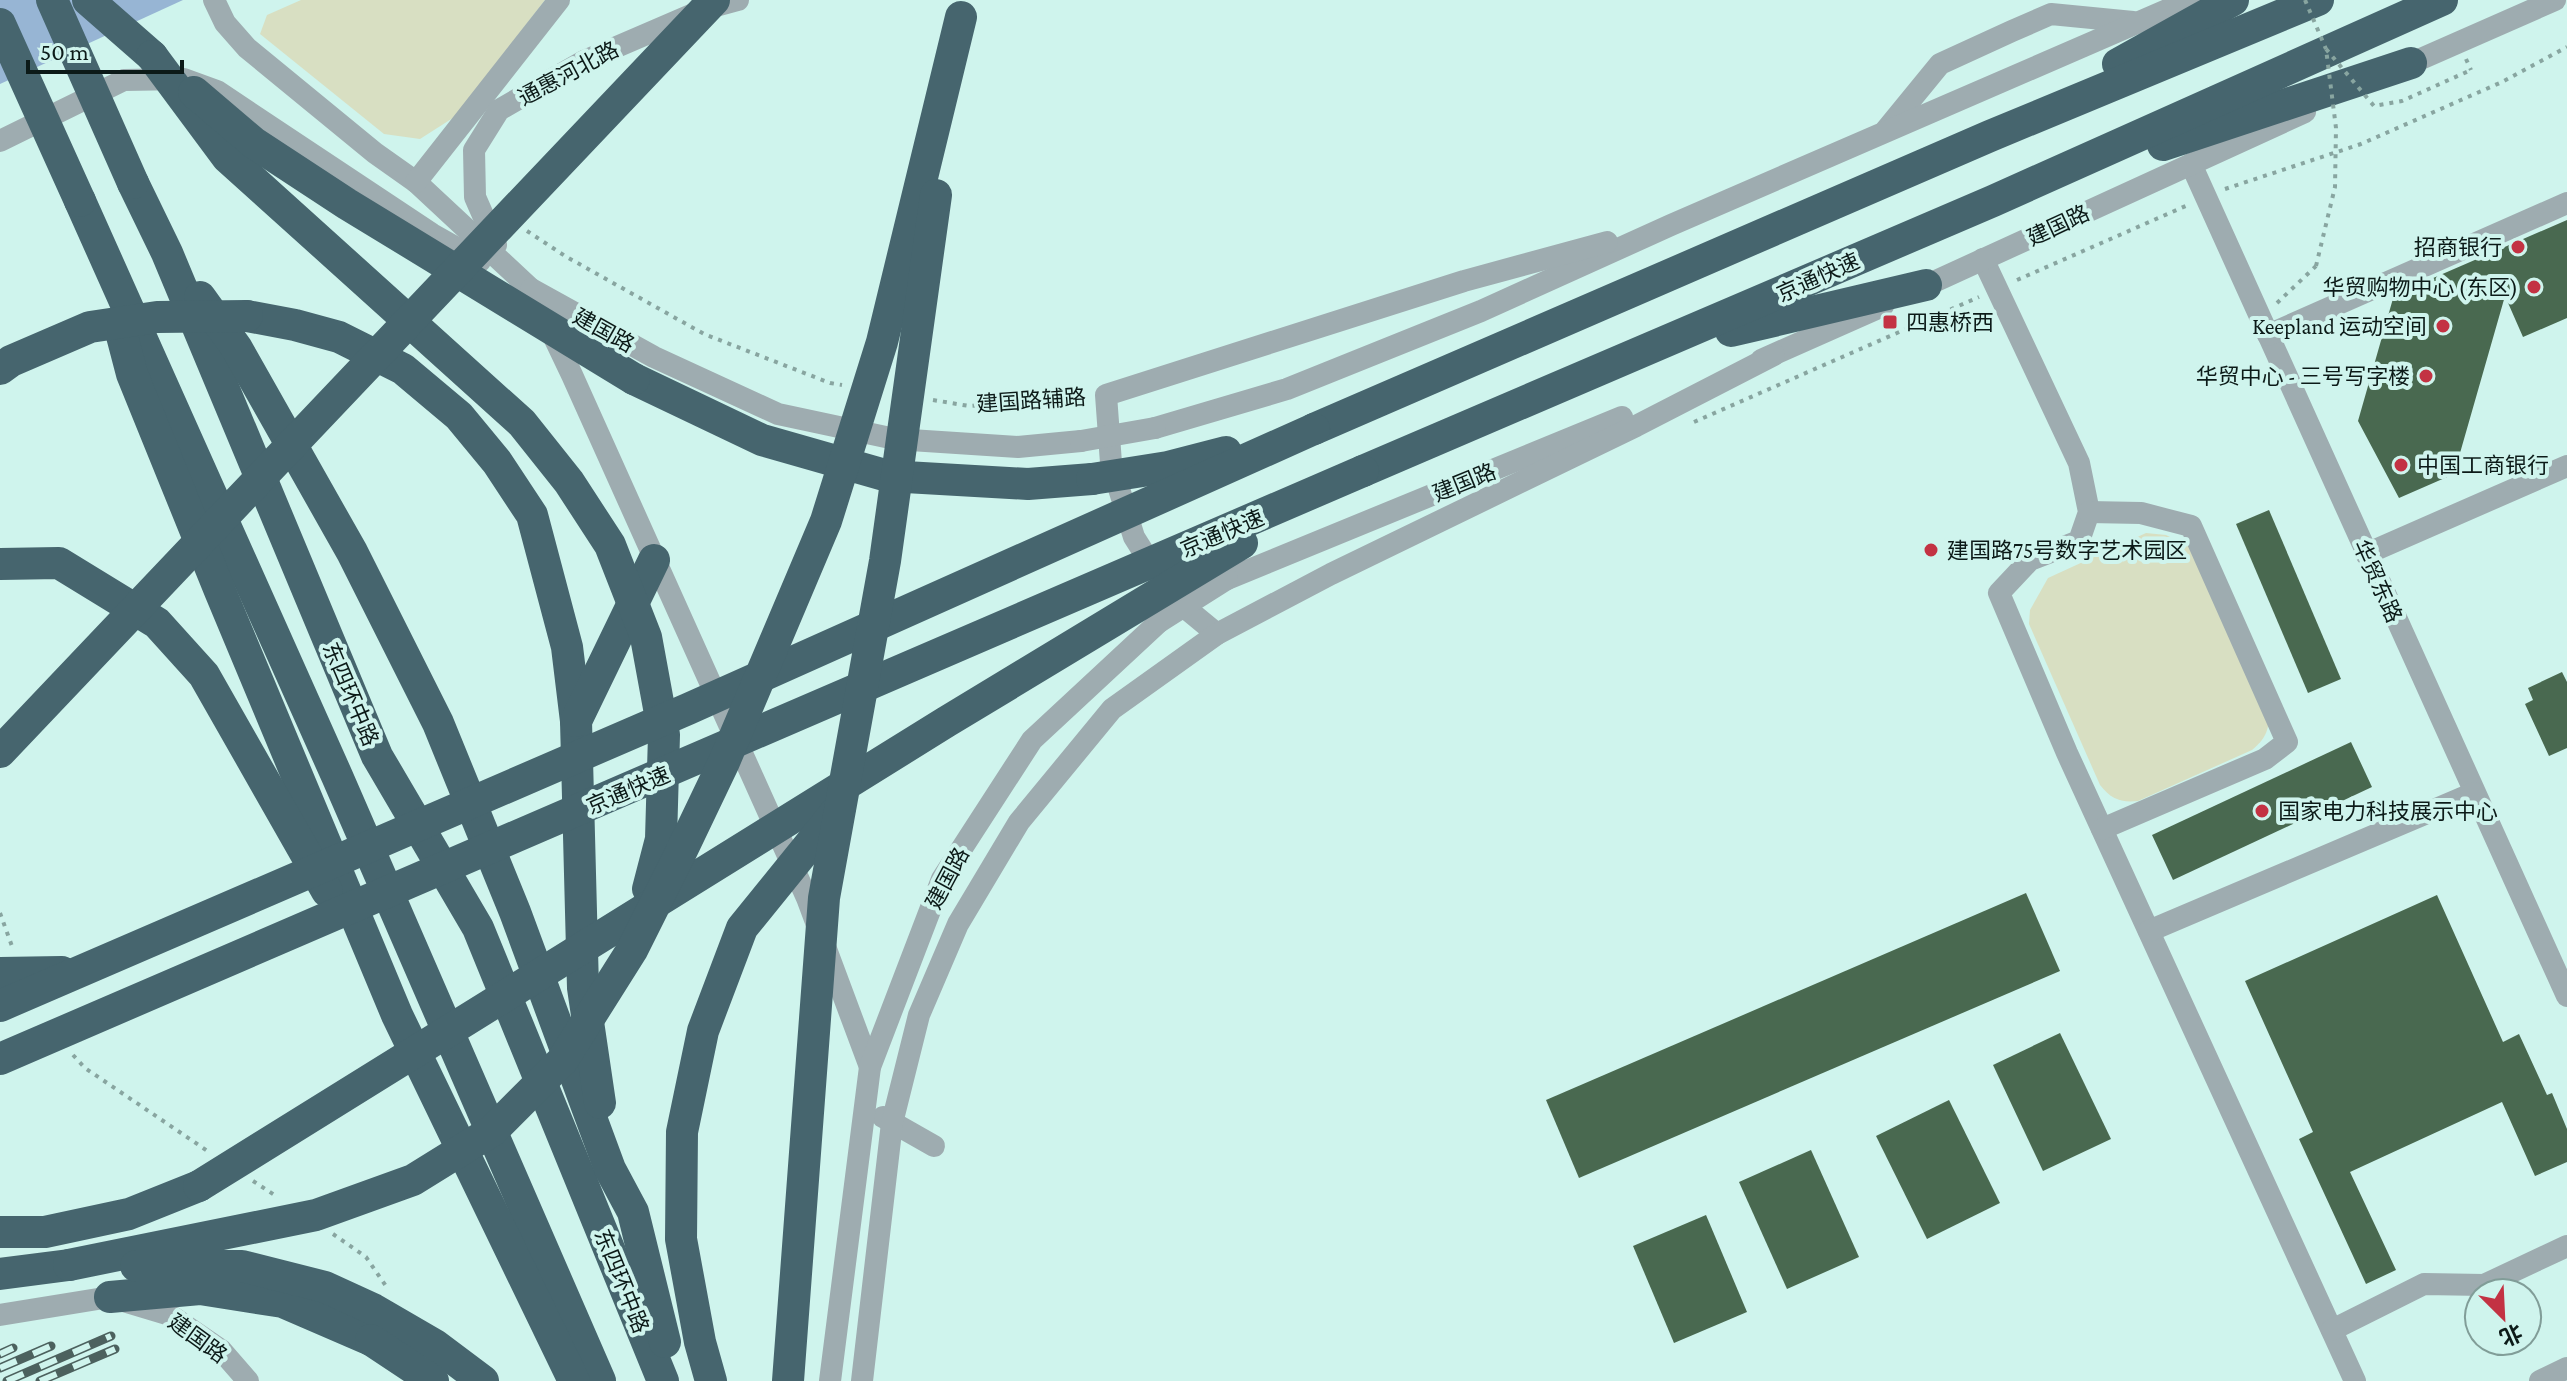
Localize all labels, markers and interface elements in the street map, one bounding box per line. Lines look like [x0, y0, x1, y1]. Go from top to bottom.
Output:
scale bar [28, 24, 182, 74]
street label: 通惠河北路 [514, 37, 623, 110]
text: 50 m [40, 38, 89, 65]
street label: 建国路 [2023, 200, 2093, 251]
place label: 招商银行 [2414, 235, 2502, 260]
marker: 招商银行 [2509, 238, 2527, 256]
street label: 京通快速 [1773, 248, 1863, 307]
place label: 华贸购物中心 (东区) [2322, 275, 2518, 301]
marker: 华贸购物中心 (东区) [2525, 278, 2543, 296]
street label: 建国路 [569, 304, 639, 357]
place label: 四惠桥西 [1906, 310, 1994, 335]
marker: 四惠桥西 [1881, 313, 1899, 331]
place label: Keepland 运动空间 [2252, 314, 2427, 339]
marker: Keepland 运动空间 [2434, 317, 2452, 335]
place label: 华贸中心 - 三号写字楼 [2196, 364, 2410, 389]
marker: 华贸中心 - 三号写字楼 [2417, 367, 2435, 385]
street label: 建国路辅路 [975, 384, 1087, 417]
place label: 中国工商银行 [2417, 453, 2549, 478]
marker: 中国工商银行 [2392, 456, 2410, 474]
street label: 建国路 [1429, 459, 1499, 506]
street label: 京通快速 [1177, 505, 1268, 562]
street label: 华贸东路 [2348, 536, 2407, 626]
place label: 建国路75号数字艺术园区 [1947, 538, 2187, 563]
marker: 建国路75号数字艺术园区 [1922, 541, 1940, 559]
street label: 东四环中路 [318, 639, 384, 750]
street label: 京通快速 [583, 762, 674, 819]
place label: 国家电力科技展示中心 [2278, 799, 2498, 824]
marker: 国家电力科技展示中心 [2253, 802, 2271, 820]
street label: 建国路 [921, 843, 974, 913]
street label: 东四环中路 [589, 1226, 654, 1337]
north arrow [2463, 1277, 2543, 1357]
street label: 建国路 [164, 1309, 232, 1368]
text: 北 [2496, 1319, 2526, 1351]

